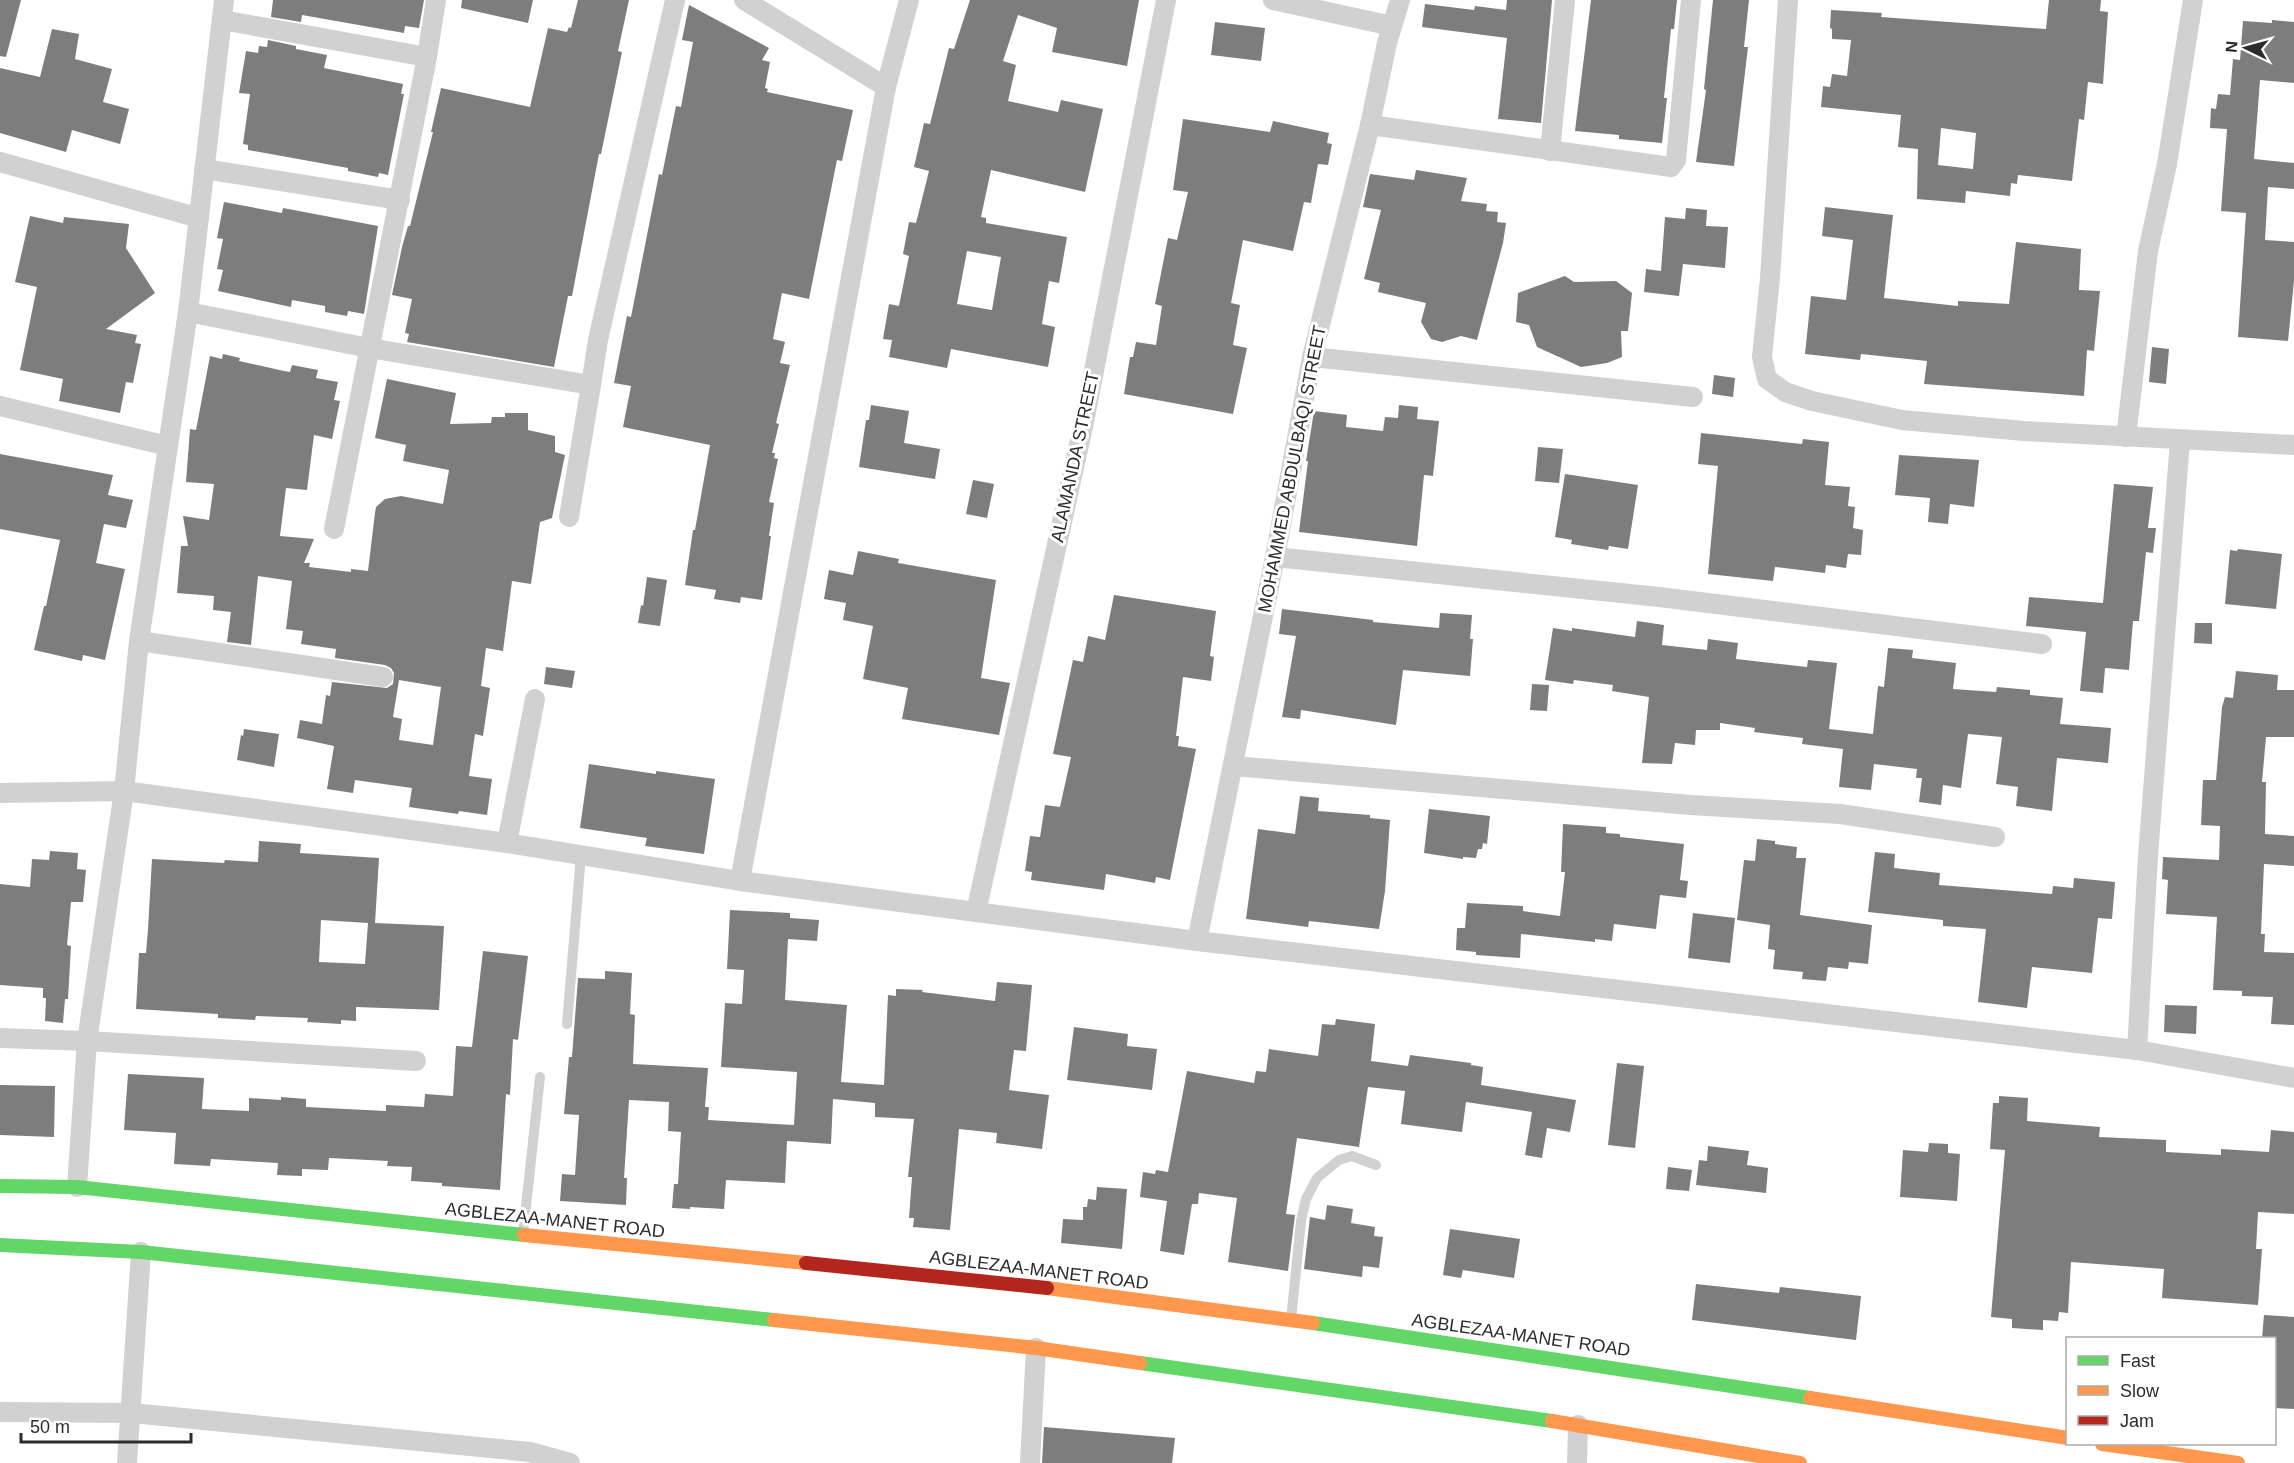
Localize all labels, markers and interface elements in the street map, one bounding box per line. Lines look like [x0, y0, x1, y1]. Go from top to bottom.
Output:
north arrow [2216, 18, 2276, 78]
text: N [2223, 40, 2241, 53]
street label: MOHAMMED ABDULBAQI STREET [1254, 324, 1330, 614]
street label: ALAMANDA STREET [1047, 370, 1103, 544]
street label: AGBLEZAA-MANET ROAD [444, 1199, 666, 1241]
street label: AGBLEZAA-MANET ROAD [928, 1247, 1150, 1293]
street label: AGBLEZAA-MANET ROAD [1410, 1310, 1632, 1360]
legend [2066, 1337, 2276, 1445]
text: Fast [2120, 1351, 2155, 1371]
text: Slow [2120, 1381, 2160, 1401]
scale bar [21, 1406, 190, 1444]
text: Jam [2120, 1411, 2154, 1431]
text: 50 m [30, 1417, 70, 1437]

